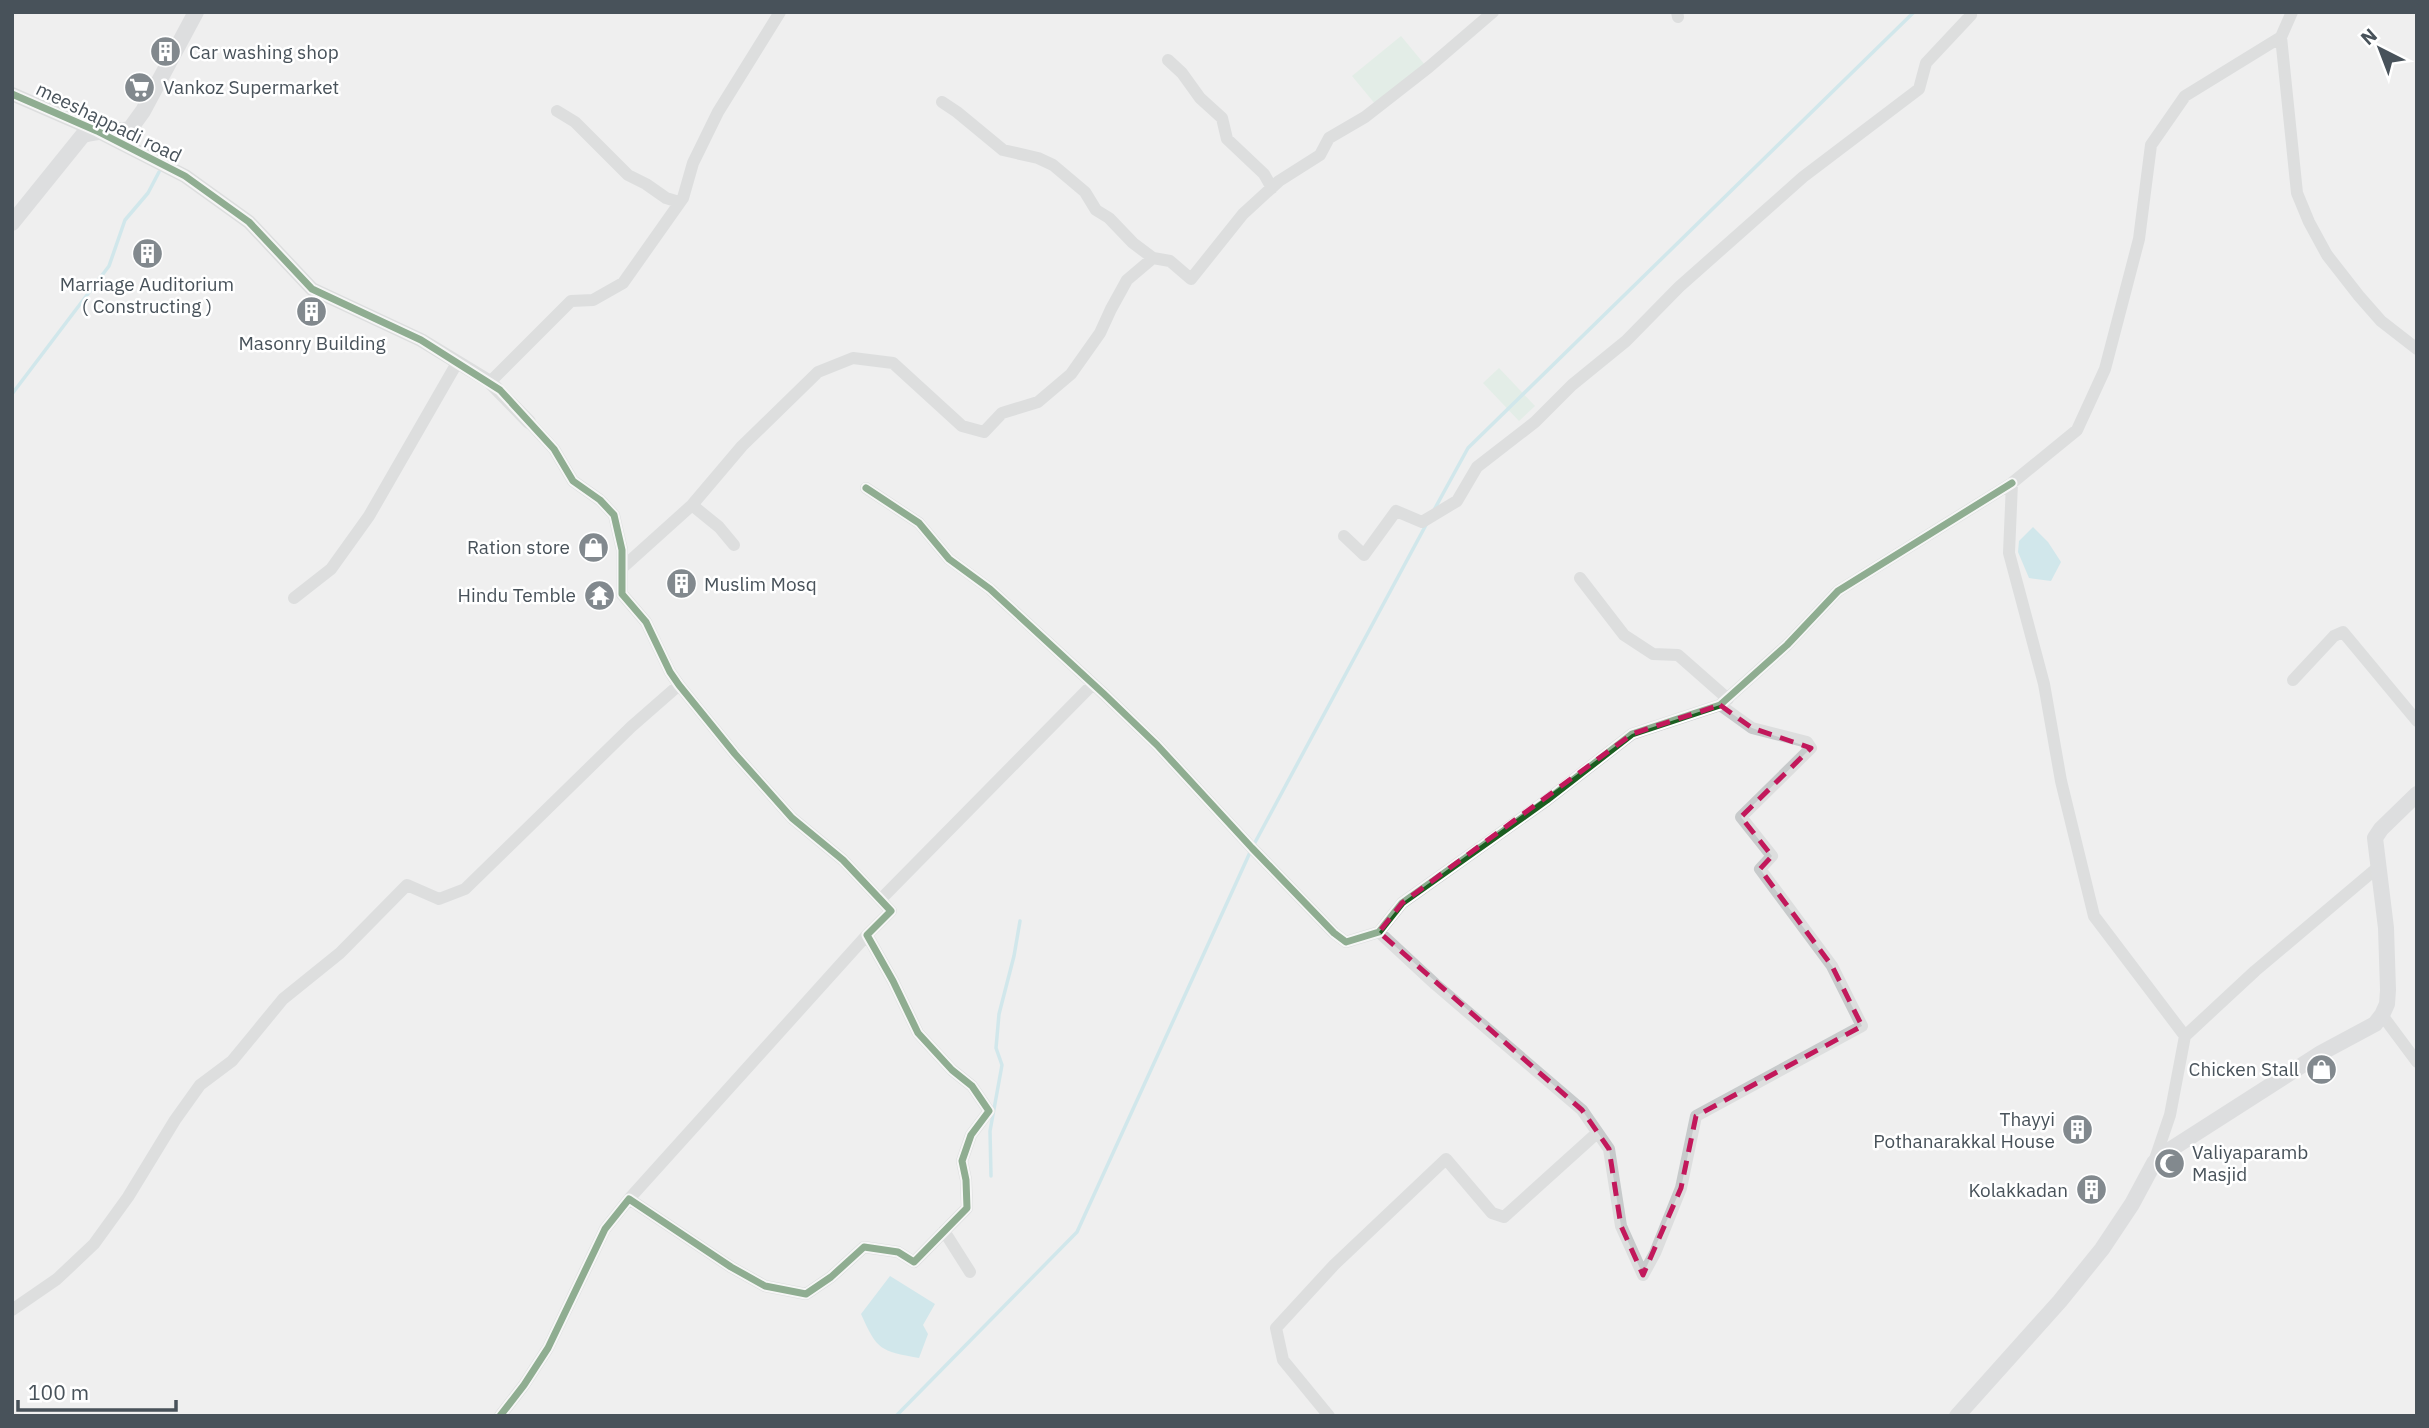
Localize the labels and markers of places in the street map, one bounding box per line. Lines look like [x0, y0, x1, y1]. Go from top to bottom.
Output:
building icon: Car washing shop [149, 35, 183, 69]
place label: Car washing shop [189, 40, 339, 64]
supermarket icon: Vankoz Supermarket [123, 70, 157, 104]
place label: Vankoz Supermarket [163, 75, 339, 99]
building icon: Marriage Auditorium ( Constructing ) [130, 236, 164, 270]
place label: Marriage Auditorium ( Constructing ) [60, 272, 234, 318]
building icon: Masonry Building [295, 295, 329, 329]
place label: Masonry Building [238, 331, 386, 355]
shop icon: Ration store [576, 530, 610, 564]
place label: Ration store [467, 535, 570, 559]
building icon: Muslim Mosq [664, 567, 698, 601]
place label: Muslim Mosq [704, 572, 817, 596]
temple icon: Hindu Temble [582, 578, 616, 612]
place label: Hindu Temble [457, 583, 576, 607]
shop icon: Chicken Stall [2305, 1052, 2339, 1086]
place label: Chicken Stall [2189, 1057, 2299, 1081]
place label: Thayyi Pothanarakkal House [1873, 1107, 2055, 1153]
building icon: Thayyi Pothanarakkal House [2061, 1113, 2095, 1147]
place label: Valiyaparamb Masjid [2192, 1140, 2308, 1186]
mosque icon: Valiyaparamb Masjid [2152, 1146, 2186, 1180]
building icon: Kolakkadan [2074, 1173, 2108, 1207]
place label: Kolakkadan [1968, 1178, 2068, 1202]

